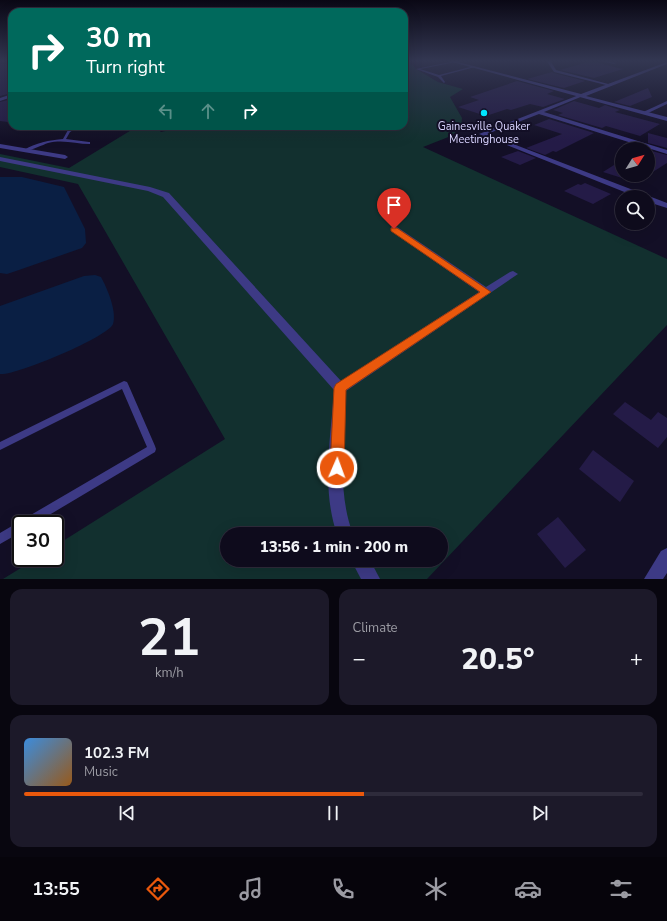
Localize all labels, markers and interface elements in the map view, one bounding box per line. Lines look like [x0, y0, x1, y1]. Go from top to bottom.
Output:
text: 30 m [86, 19, 152, 57]
icon: right [20, 24, 72, 76]
text: Turn right [86, 55, 165, 79]
icon: left [155, 100, 177, 122]
icon: ahead [197, 100, 219, 122]
icon: right [239, 100, 261, 122]
marker: Gainesville Quaker Meetinghouse [479, 108, 489, 118]
place label: Gainesville Quaker Meetinghouse [438, 119, 530, 147]
north arrow [615, 142, 655, 182]
map controls [615, 142, 655, 230]
pin [377, 188, 411, 229]
button: search [615, 190, 655, 230]
icon: arrive [383, 194, 405, 216]
position arrow [316, 447, 358, 489]
speed limit sign: 30 [12, 515, 64, 567]
text: 13:56 · 1 min · 200 m [260, 537, 408, 557]
text: 21 [138, 602, 200, 673]
text: Climate [353, 619, 398, 637]
text: 20.5° [461, 639, 534, 680]
text: − [353, 644, 366, 674]
text: + [630, 644, 643, 674]
text: km/h [155, 664, 184, 682]
text: 102.3 FM [84, 743, 149, 763]
text: Music [84, 763, 118, 781]
icon: previous [116, 802, 138, 824]
icon: pause [322, 802, 344, 824]
icon: next [529, 802, 551, 824]
icon: directions [144, 875, 172, 903]
icon: music [237, 875, 265, 903]
icon: phone [329, 875, 357, 903]
icon: climate [422, 875, 450, 903]
icon: car [514, 875, 542, 903]
icon: filters [607, 875, 635, 903]
text: 13:55 [32, 877, 80, 901]

